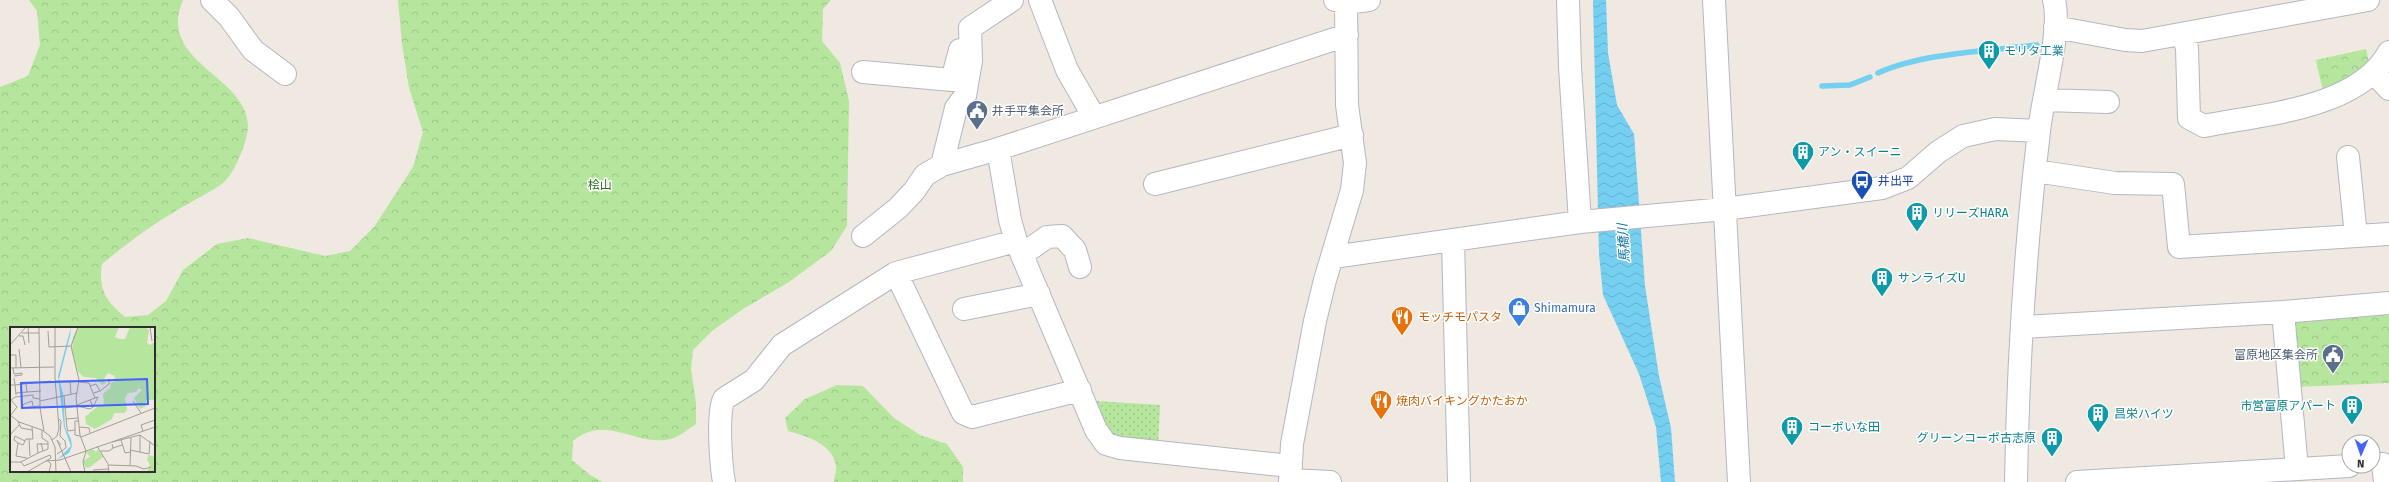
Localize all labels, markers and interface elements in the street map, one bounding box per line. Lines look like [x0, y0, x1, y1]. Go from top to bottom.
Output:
building icon: モリタ工業 [1976, 38, 2002, 71]
place label: モリタ工業 [2004, 44, 2064, 58]
public building icon: 井手平集会所 [964, 98, 990, 131]
place label: 井手平集会所 [992, 104, 1064, 118]
building icon: アン・スイーニ [1790, 139, 1816, 172]
place label: アン・スイーニ [1818, 145, 1902, 159]
bus stop icon: 井出平 [1849, 168, 1875, 201]
place label: 井出平 [1878, 174, 1914, 188]
park label: 桧山 [588, 178, 612, 192]
building icon: リリーズHARA [1904, 200, 1930, 233]
place label: リリーズHARA [1932, 206, 2009, 220]
water label: 馬橋川 [1615, 221, 1632, 263]
building icon: サンライズU [1869, 265, 1895, 298]
place label: サンライズU [1898, 271, 1966, 285]
shop icon: Shimamura [1506, 295, 1532, 328]
place label: Shimamura [1534, 301, 1596, 315]
restaurant icon: モッチモパスタ [1389, 304, 1415, 337]
place label: モッチモパスタ [1418, 310, 1502, 324]
inset map [10, 327, 155, 472]
public building icon: 富原地区集会所 [2320, 342, 2346, 375]
place label: 富原地区集会所 [2234, 348, 2318, 362]
restaurant icon: 焼肉バイキングかたおか [1368, 388, 1394, 421]
building icon: 市営富原アパート [2339, 393, 2365, 426]
place label: 焼肉バイキングかたおか [1396, 394, 1528, 408]
place label: 市営富原アパート [2240, 399, 2336, 413]
building icon: 昌栄ハイツ [2085, 401, 2111, 434]
place label: 昌栄ハイツ [2114, 407, 2174, 421]
building icon: コーポいな田 [1779, 414, 1805, 447]
place label: コーポいな田 [1808, 420, 1880, 434]
building icon: グリーンコーポ古志原 [2039, 425, 2065, 458]
place label: グリーンコーポ古志原 [1917, 431, 2036, 445]
north arrow [2341, 434, 2381, 474]
text: N [2357, 457, 2365, 470]

